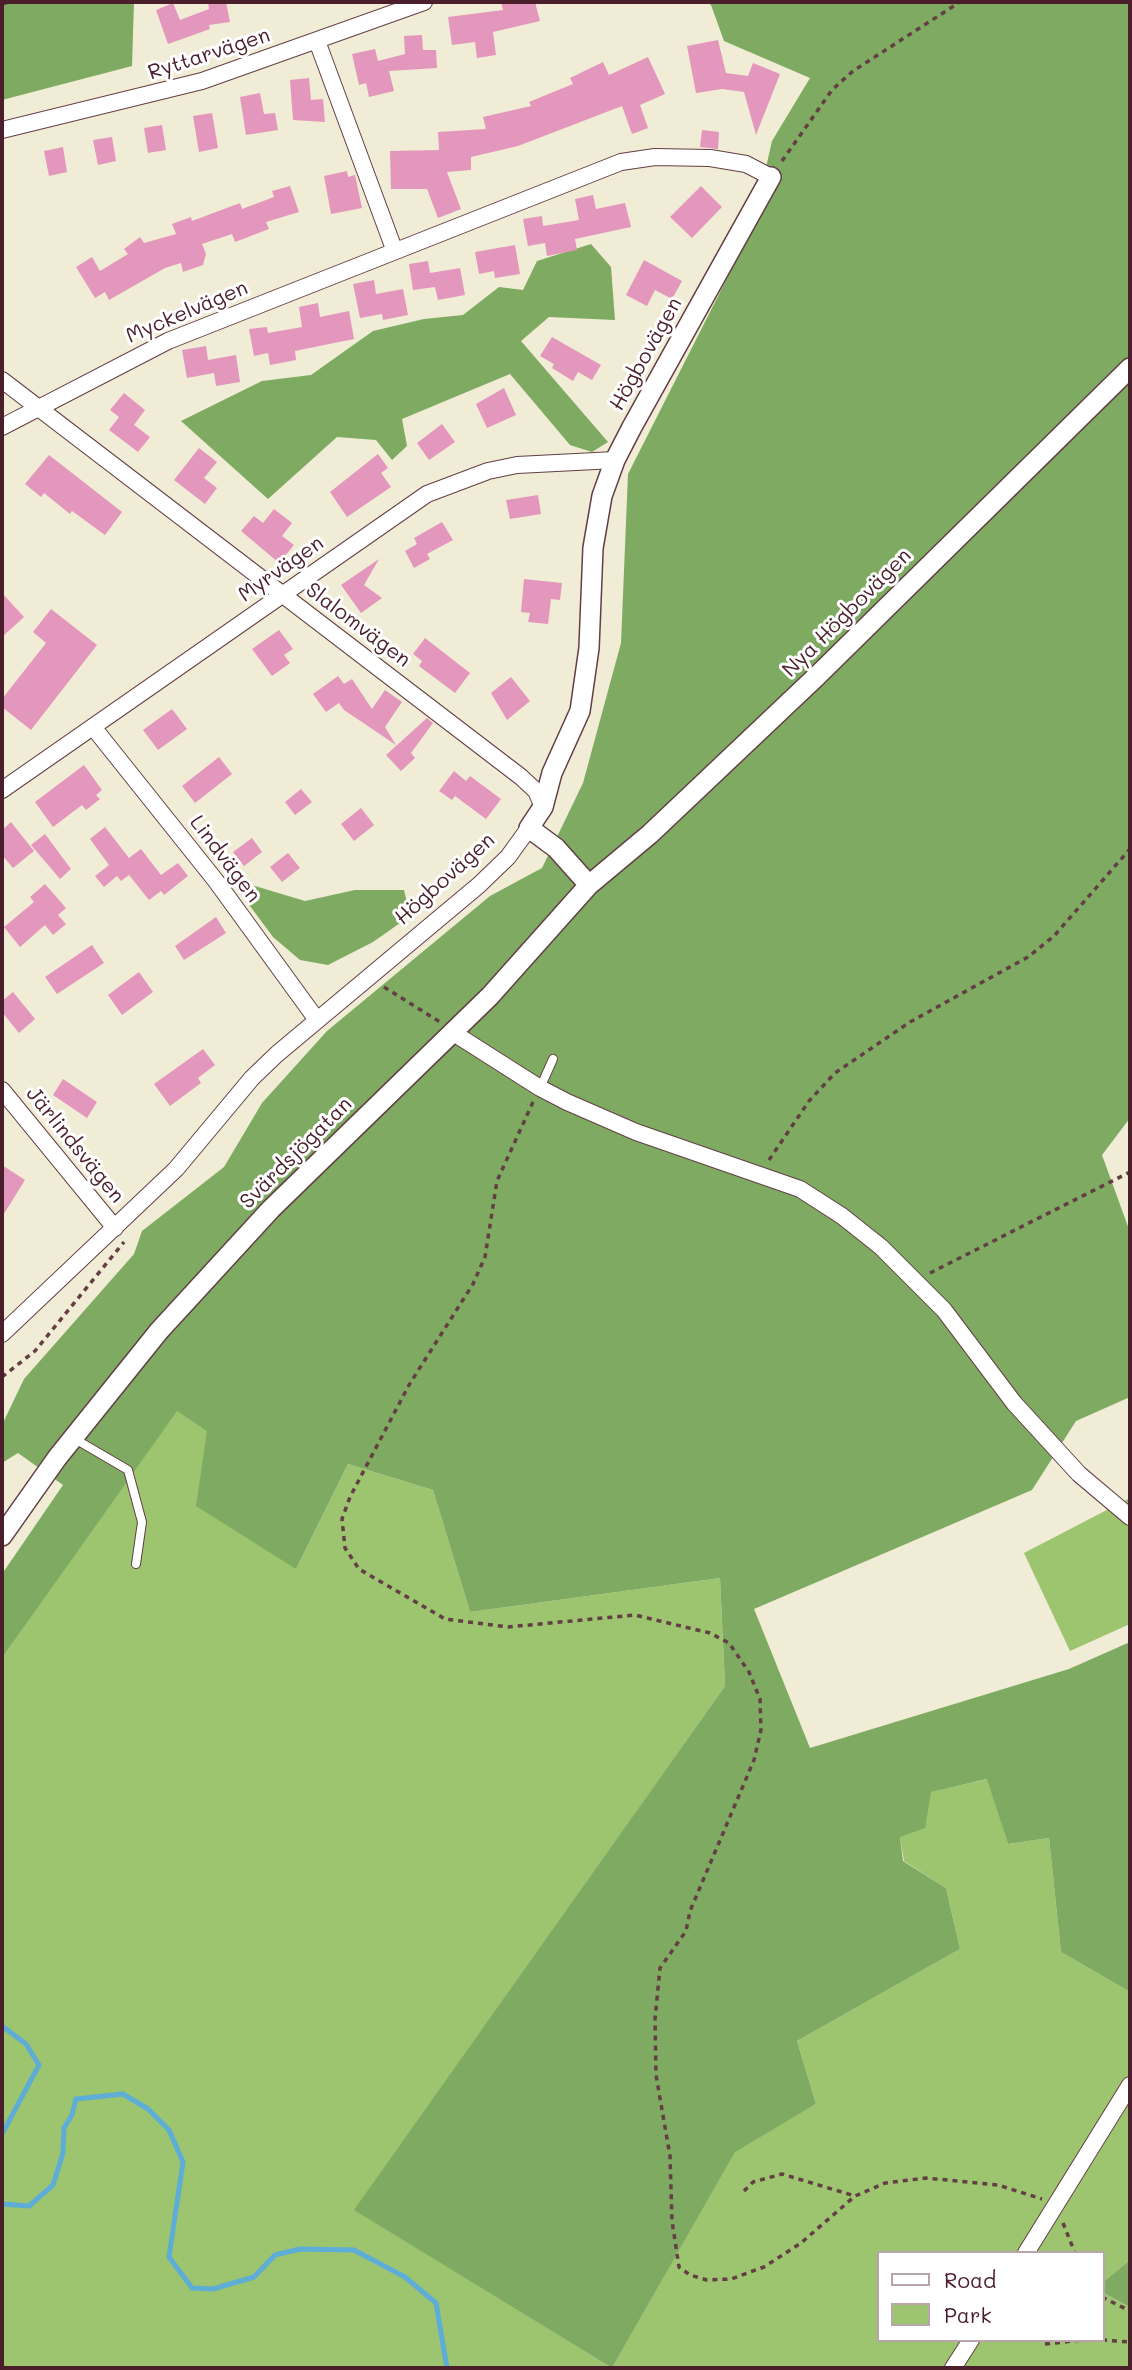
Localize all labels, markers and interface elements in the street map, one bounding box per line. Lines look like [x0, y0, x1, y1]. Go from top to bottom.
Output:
street label: Ryttarvägen [145, 22, 273, 86]
street label: Myckelvägen [122, 275, 252, 349]
street label: Högbovägen [605, 293, 687, 415]
street label: Myrvägen [233, 530, 329, 608]
street label: Nya Högbovägen [777, 543, 917, 683]
street label: Slalomvägen [301, 577, 415, 673]
street label: Lindvägen [184, 810, 266, 908]
street label: Högbovägen [390, 828, 500, 930]
street label: Järlindsvägen [20, 1082, 130, 1208]
street label: Svärdsjögatan [235, 1092, 357, 1214]
legend [876, 2251, 1104, 2342]
text: Road [944, 2266, 996, 2293]
text: Park [944, 2301, 992, 2328]

